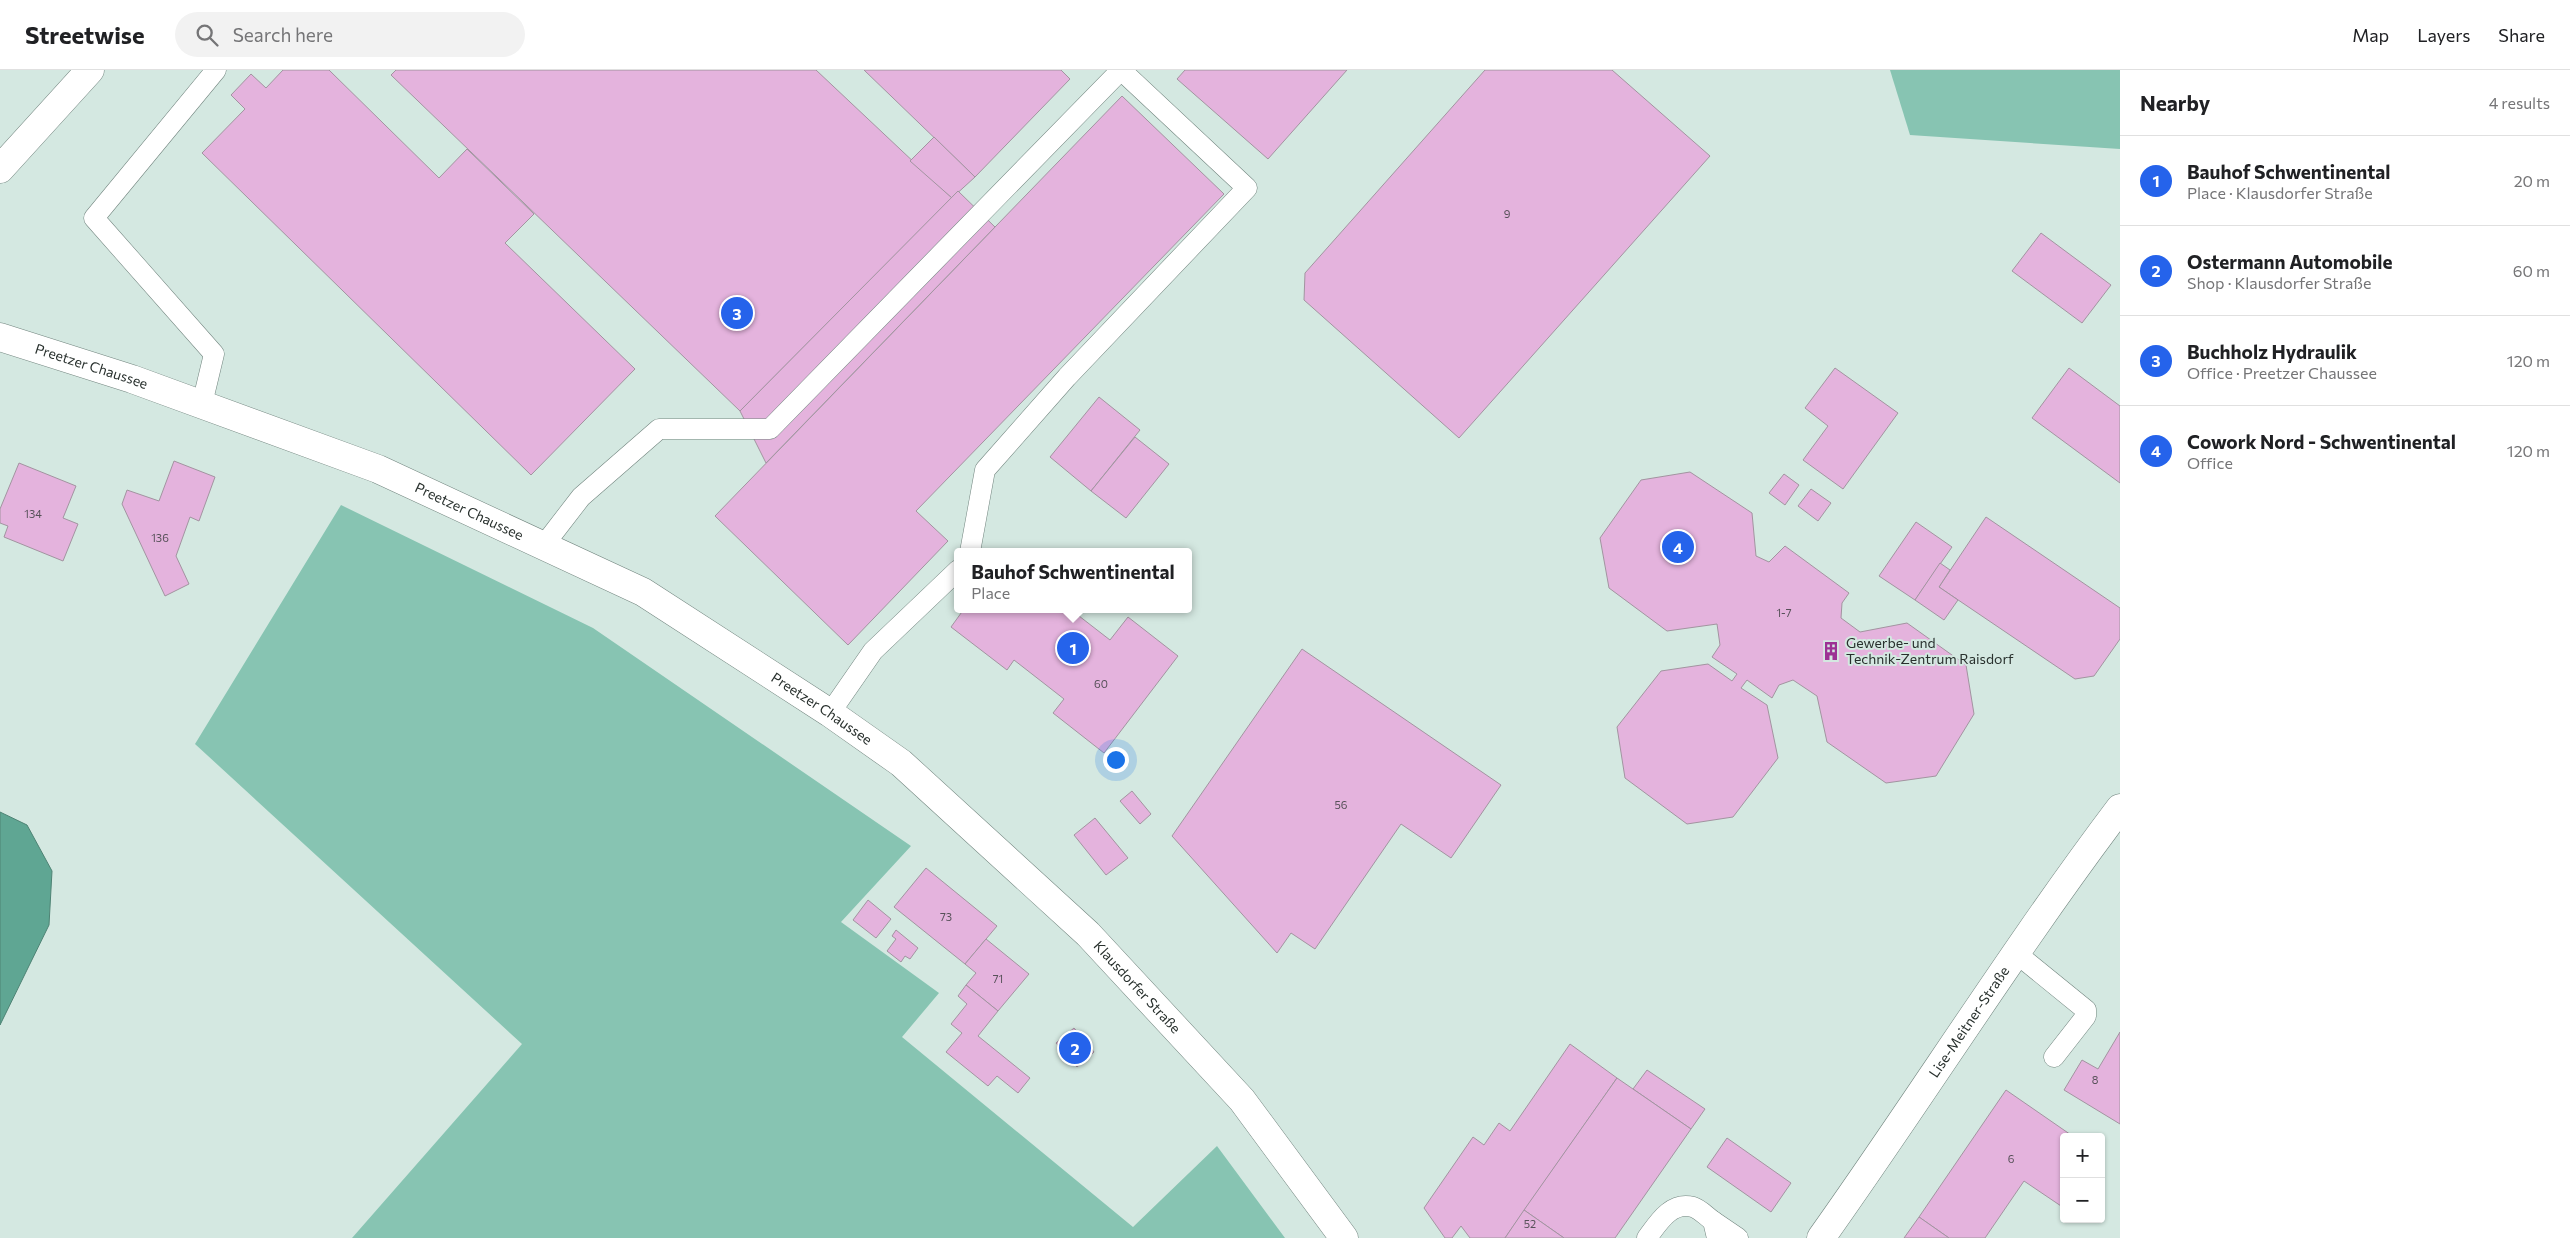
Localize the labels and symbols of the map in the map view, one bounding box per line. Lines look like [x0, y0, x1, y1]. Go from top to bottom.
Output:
house number: 9 [1504, 207, 1511, 220]
pin: 3 [721, 294, 753, 332]
street label: Preetzer Chaussee [33, 340, 150, 392]
street label: Preetzer Chaussee [413, 478, 526, 543]
house number: 134 [24, 507, 42, 520]
pin: 4 [1662, 528, 1694, 566]
house number: 136 [151, 531, 169, 544]
house number: 1-7 [1776, 606, 1792, 619]
pin: 1 [1057, 629, 1089, 667]
place label: Gewerbe- und Technik-Zentrum Raisdorf [1846, 634, 2014, 667]
building icon: Gewerbe- und Technik-Zentrum Raisdorf [1820, 640, 1842, 662]
street label: Preetzer Chaussee [768, 668, 876, 748]
house number: 60 [1094, 677, 1108, 690]
your location [1103, 747, 1129, 773]
house number: 56 [1335, 798, 1348, 811]
house number: 73 [940, 910, 952, 923]
street label: Klausdorfer Straße [1091, 937, 1185, 1036]
street label: Lise-Meitner-Straße [1925, 963, 2012, 1081]
house number: 71 [993, 972, 1003, 985]
pin: 2 [1059, 1029, 1091, 1067]
house number: 8 [2092, 1073, 2099, 1086]
house number: 6 [2008, 1152, 2015, 1165]
house number: 52 [1524, 1217, 1536, 1230]

